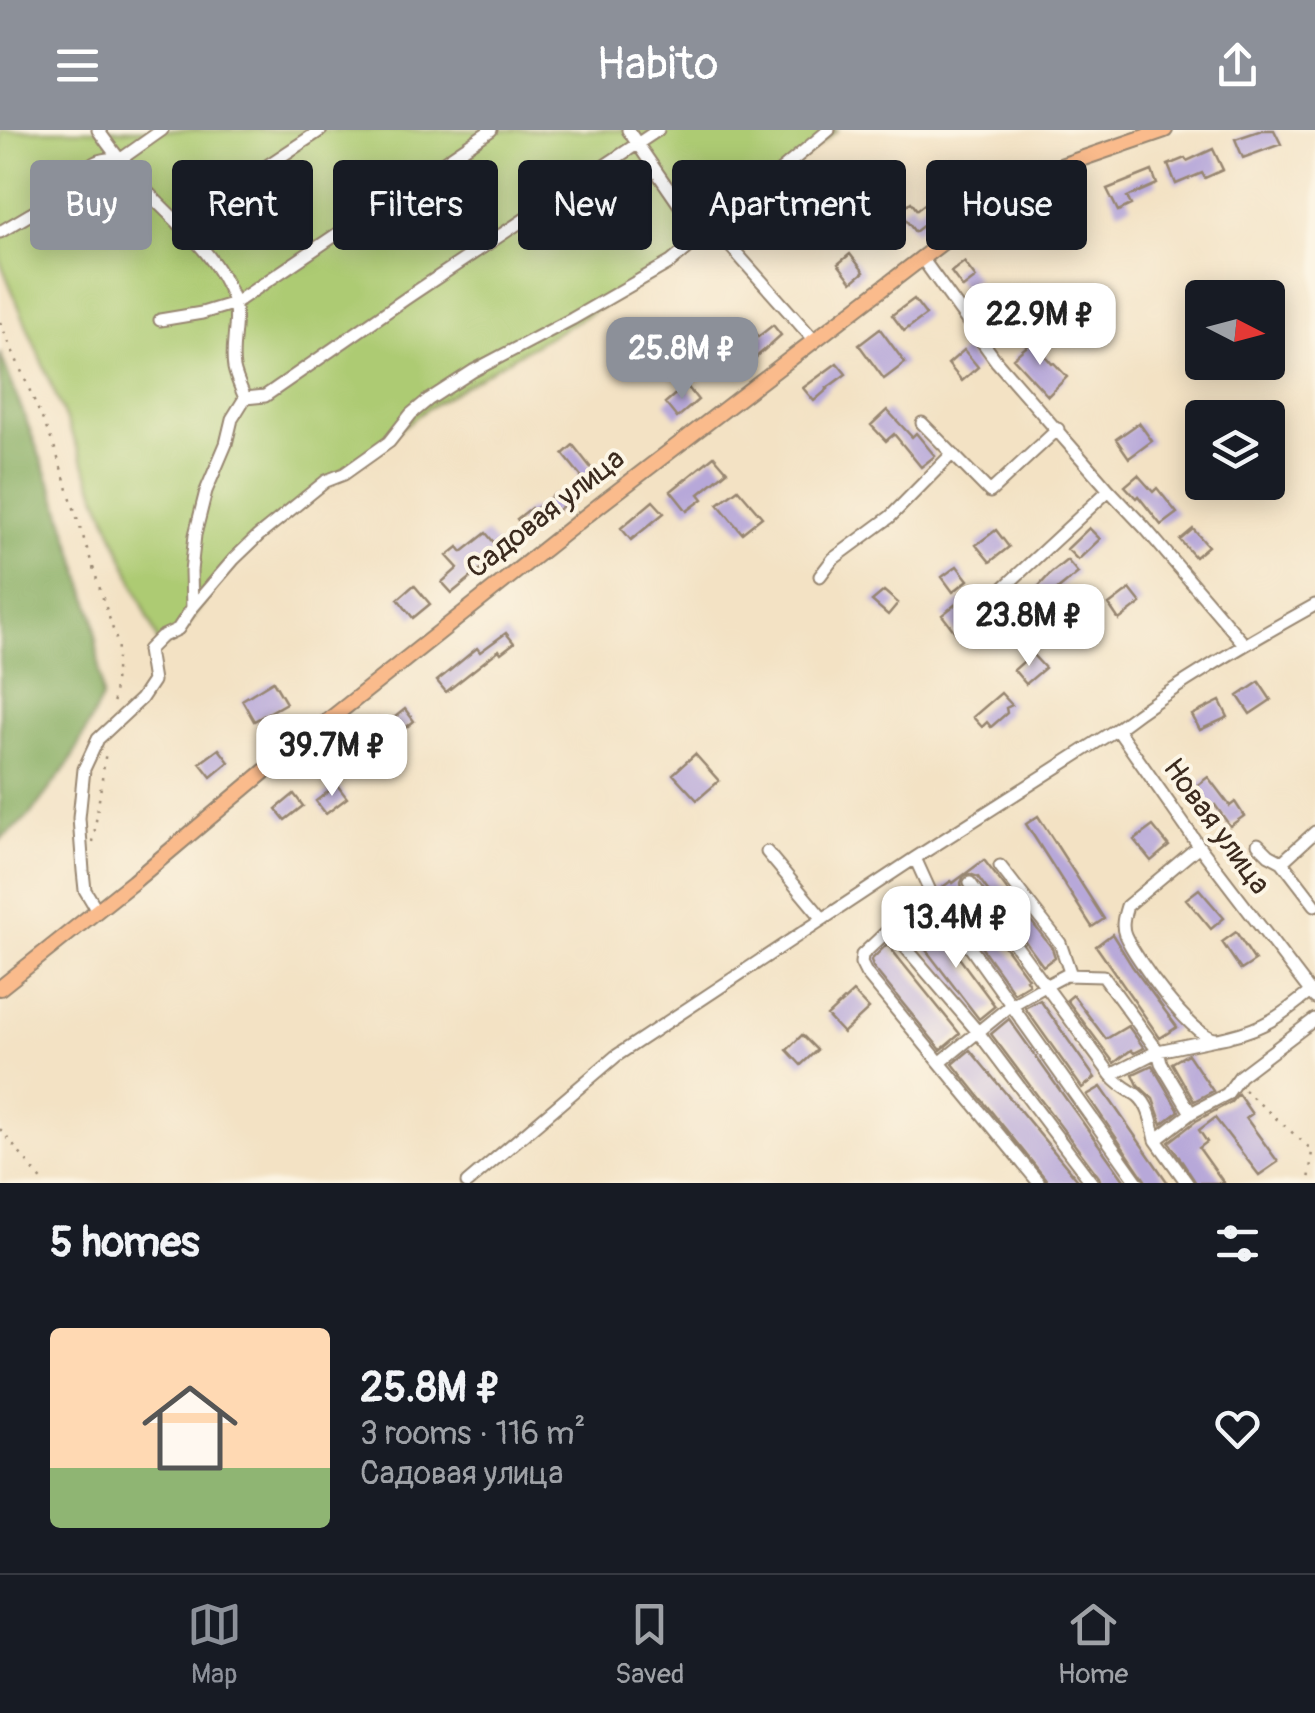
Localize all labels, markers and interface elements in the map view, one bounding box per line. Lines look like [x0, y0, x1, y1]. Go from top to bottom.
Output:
text: Habito [597, 37, 718, 93]
icon: menu [50, 38, 105, 93]
icon: share [1210, 38, 1265, 93]
chip: Buy [30, 160, 152, 250]
chip: Rent [172, 160, 313, 250]
chip: Filters [333, 160, 498, 250]
chip: New [518, 160, 652, 250]
chip: Apartment [672, 160, 906, 250]
chip: House [926, 160, 1087, 250]
north arrow [1185, 280, 1285, 380]
map controls [1185, 280, 1285, 500]
pin: 22.9M ₽ [948, 283, 1132, 368]
text: 22.9M ₽ [986, 295, 1094, 335]
pin: 25.8M ₽ [590, 317, 774, 402]
text: 25.8M ₽ [628, 329, 736, 369]
button: layers [1185, 400, 1285, 500]
street label: Садовая улица [459, 440, 632, 587]
pin: 23.8M ₽ [937, 584, 1121, 669]
text: 23.8M ₽ [975, 596, 1083, 636]
pin: 39.7M ₽ [240, 714, 424, 799]
text: 39.7M ₽ [278, 726, 386, 766]
street label: Новая улица [1155, 751, 1278, 902]
pin: 13.4M ₽ [864, 886, 1048, 971]
text: 13.4M ₽ [903, 898, 1009, 938]
icon: filters [1210, 1216, 1265, 1271]
text: 5 homes [50, 1217, 200, 1269]
text: 25.8M ₽ [360, 1362, 501, 1414]
icon: home [130, 1368, 250, 1488]
icon: heart [1210, 1401, 1265, 1456]
text: 3 rooms · 116 m² [360, 1414, 585, 1454]
text: Садовая улица [360, 1454, 563, 1494]
tab: Map [187, 1597, 242, 1692]
tab: Saved [615, 1597, 684, 1692]
tab: Home [1058, 1597, 1128, 1692]

